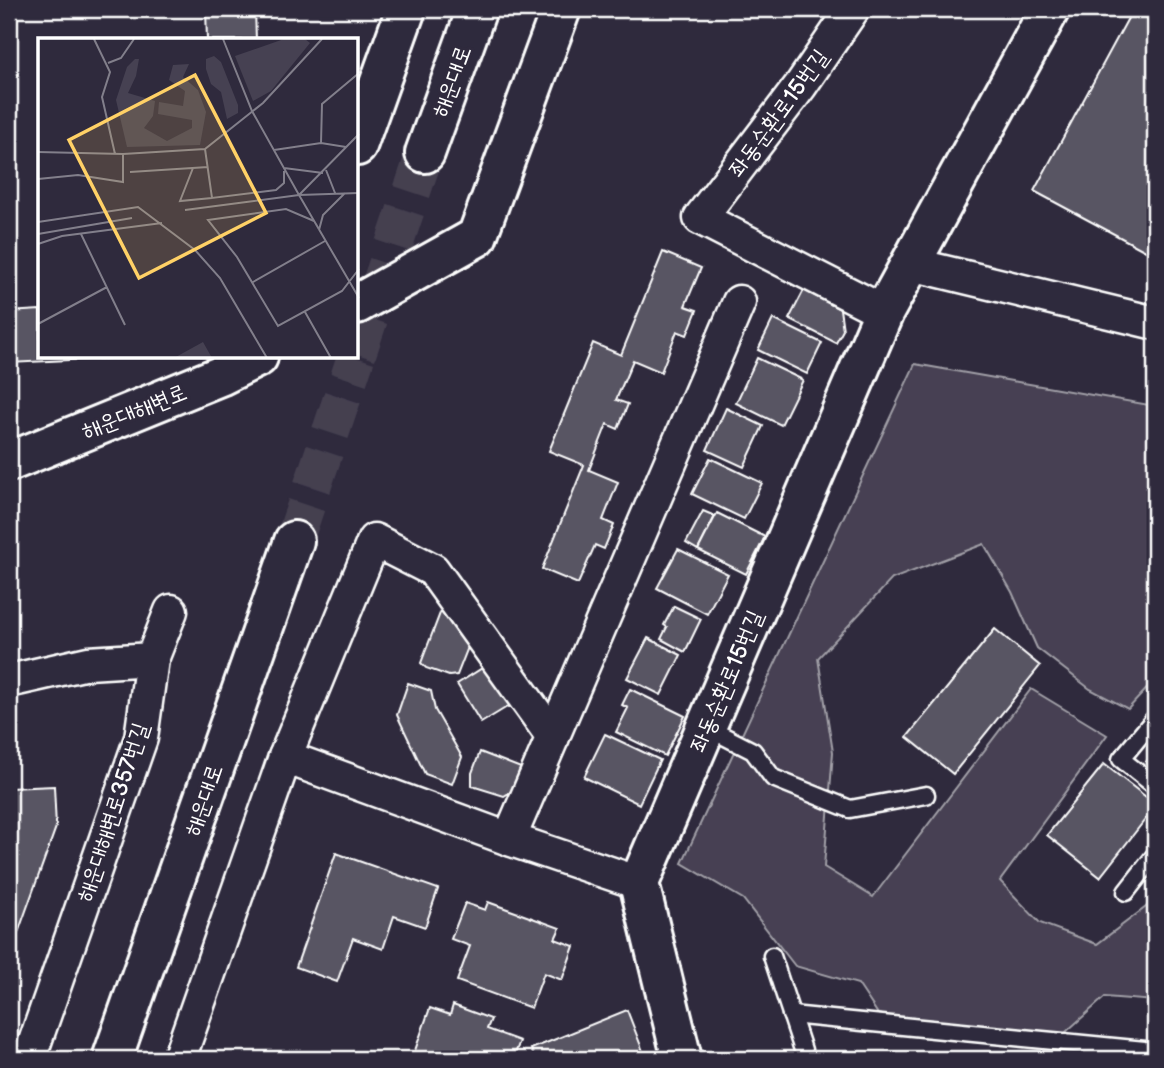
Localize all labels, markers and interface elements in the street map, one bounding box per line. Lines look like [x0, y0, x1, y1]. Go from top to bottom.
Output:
inset map [38, 38, 359, 359]
street label: 해운대로 [426, 42, 478, 121]
street label: 좌동순환로15번길 [723, 44, 835, 183]
street label: 해운대해변로 [78, 378, 191, 446]
street label: 좌동순환로15번길 [684, 606, 769, 757]
street label: 해운대해변로357번길 [71, 719, 155, 905]
street label: 해운대로 [179, 761, 229, 840]

